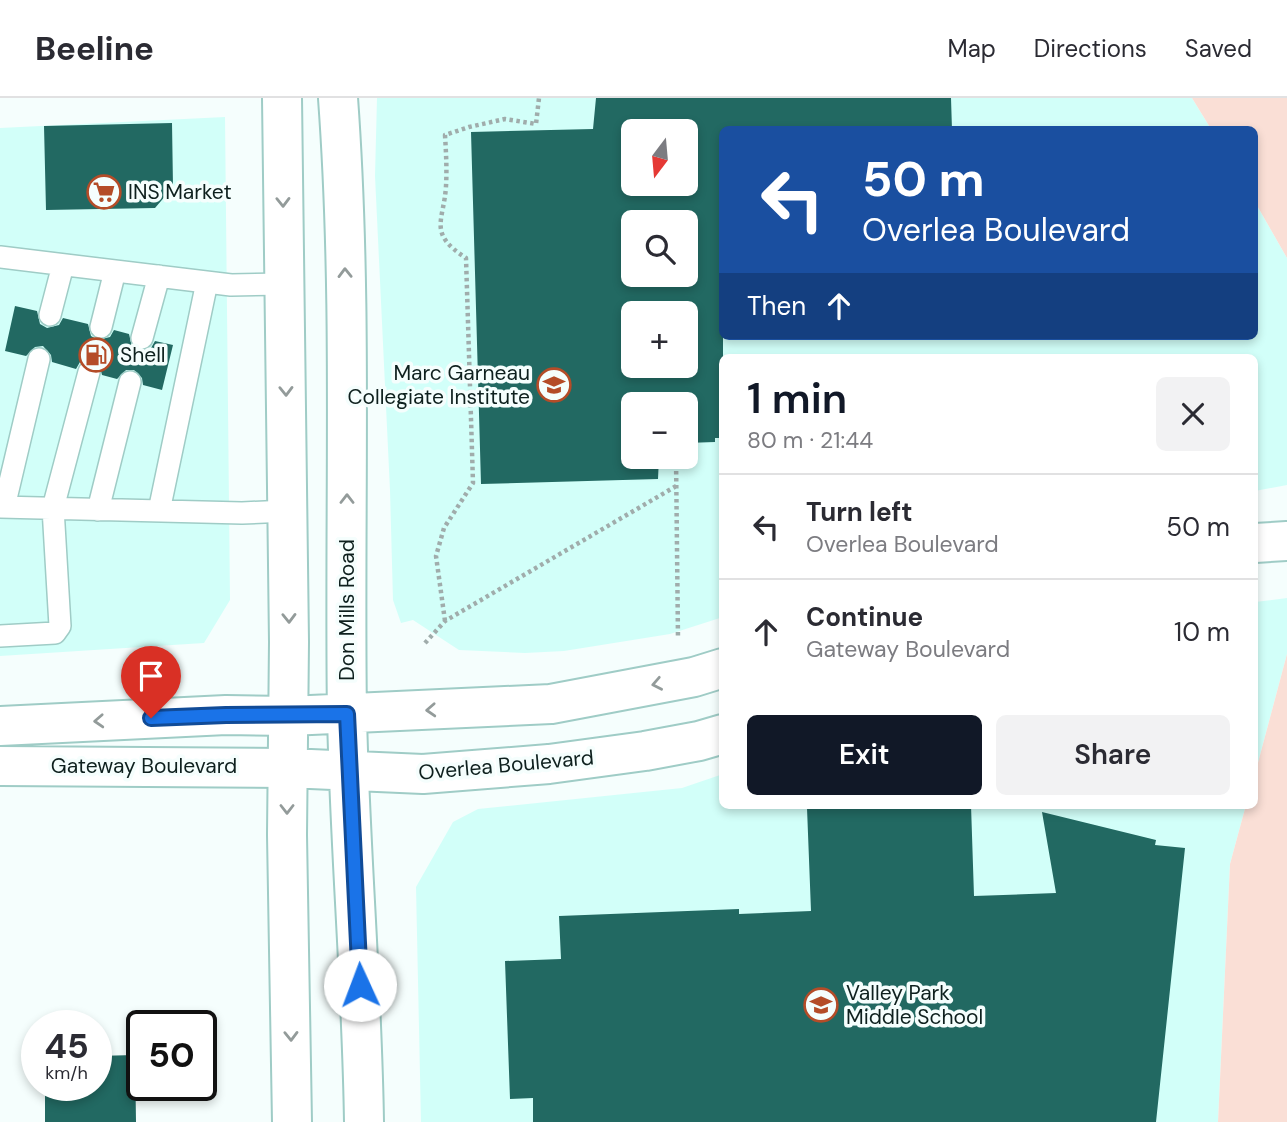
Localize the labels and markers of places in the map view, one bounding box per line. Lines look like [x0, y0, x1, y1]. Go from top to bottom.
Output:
supermarket icon: INS Market [85, 173, 123, 211]
place label: INS Market [128, 178, 232, 206]
fuel station icon: Shell [77, 336, 115, 374]
place label: Shell [120, 341, 166, 369]
place label: Marc Garneau Collegiate Institute [347, 359, 530, 411]
school or university icon: Marc Garneau Collegiate Institute [535, 366, 573, 404]
pin [121, 646, 181, 718]
place label: Valley Park Middle School [846, 979, 983, 1031]
school or university icon: Valley Park Middle School [802, 986, 840, 1024]

